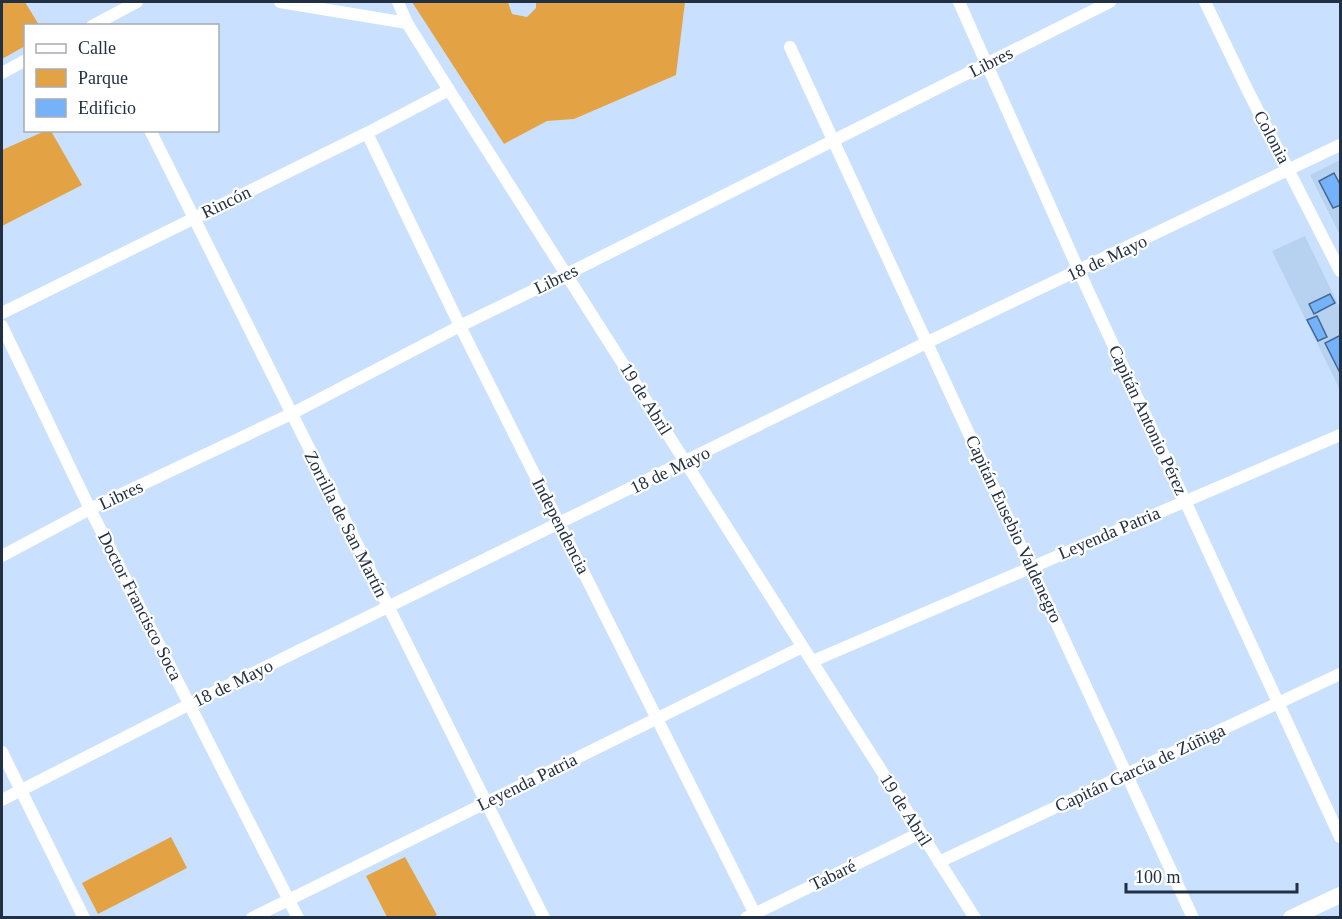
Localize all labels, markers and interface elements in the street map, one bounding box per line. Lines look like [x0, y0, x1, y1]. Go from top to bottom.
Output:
legend [24, 24, 219, 132]
text: Calle [78, 38, 116, 58]
street label: Libres [966, 43, 1016, 81]
text: Parque [78, 68, 128, 88]
text: Edificio [78, 98, 136, 118]
street label: Colonia [1250, 107, 1294, 167]
street label: Rincón [198, 182, 254, 222]
street label: 18 de Mayo [1064, 231, 1150, 285]
street label: Libres [531, 260, 581, 298]
street label: Capitán Antonio Pérez [1105, 342, 1192, 498]
street label: 19 de Abril [616, 359, 676, 439]
street label: Capitán Eusebio Valdenegro [962, 432, 1066, 626]
street label: 18 de Mayo [627, 442, 713, 498]
street label: Zorrilla de San Martín [300, 448, 392, 600]
street label: Independencia [528, 475, 594, 577]
street label: Libres [96, 476, 146, 514]
street label: Leyenda Patria [1055, 503, 1163, 563]
street label: Doctor Francisco Soca [94, 528, 186, 684]
street label: 18 de Mayo [190, 655, 276, 711]
street label: Capitán García de Zúñiga [1052, 720, 1228, 816]
street label: Leyenda Patria [474, 749, 580, 815]
street label: 19 de Abril [876, 770, 936, 850]
street label: Tabaré [807, 855, 859, 895]
scale bar [1126, 856, 1297, 894]
text: 100 m [1135, 867, 1181, 887]

